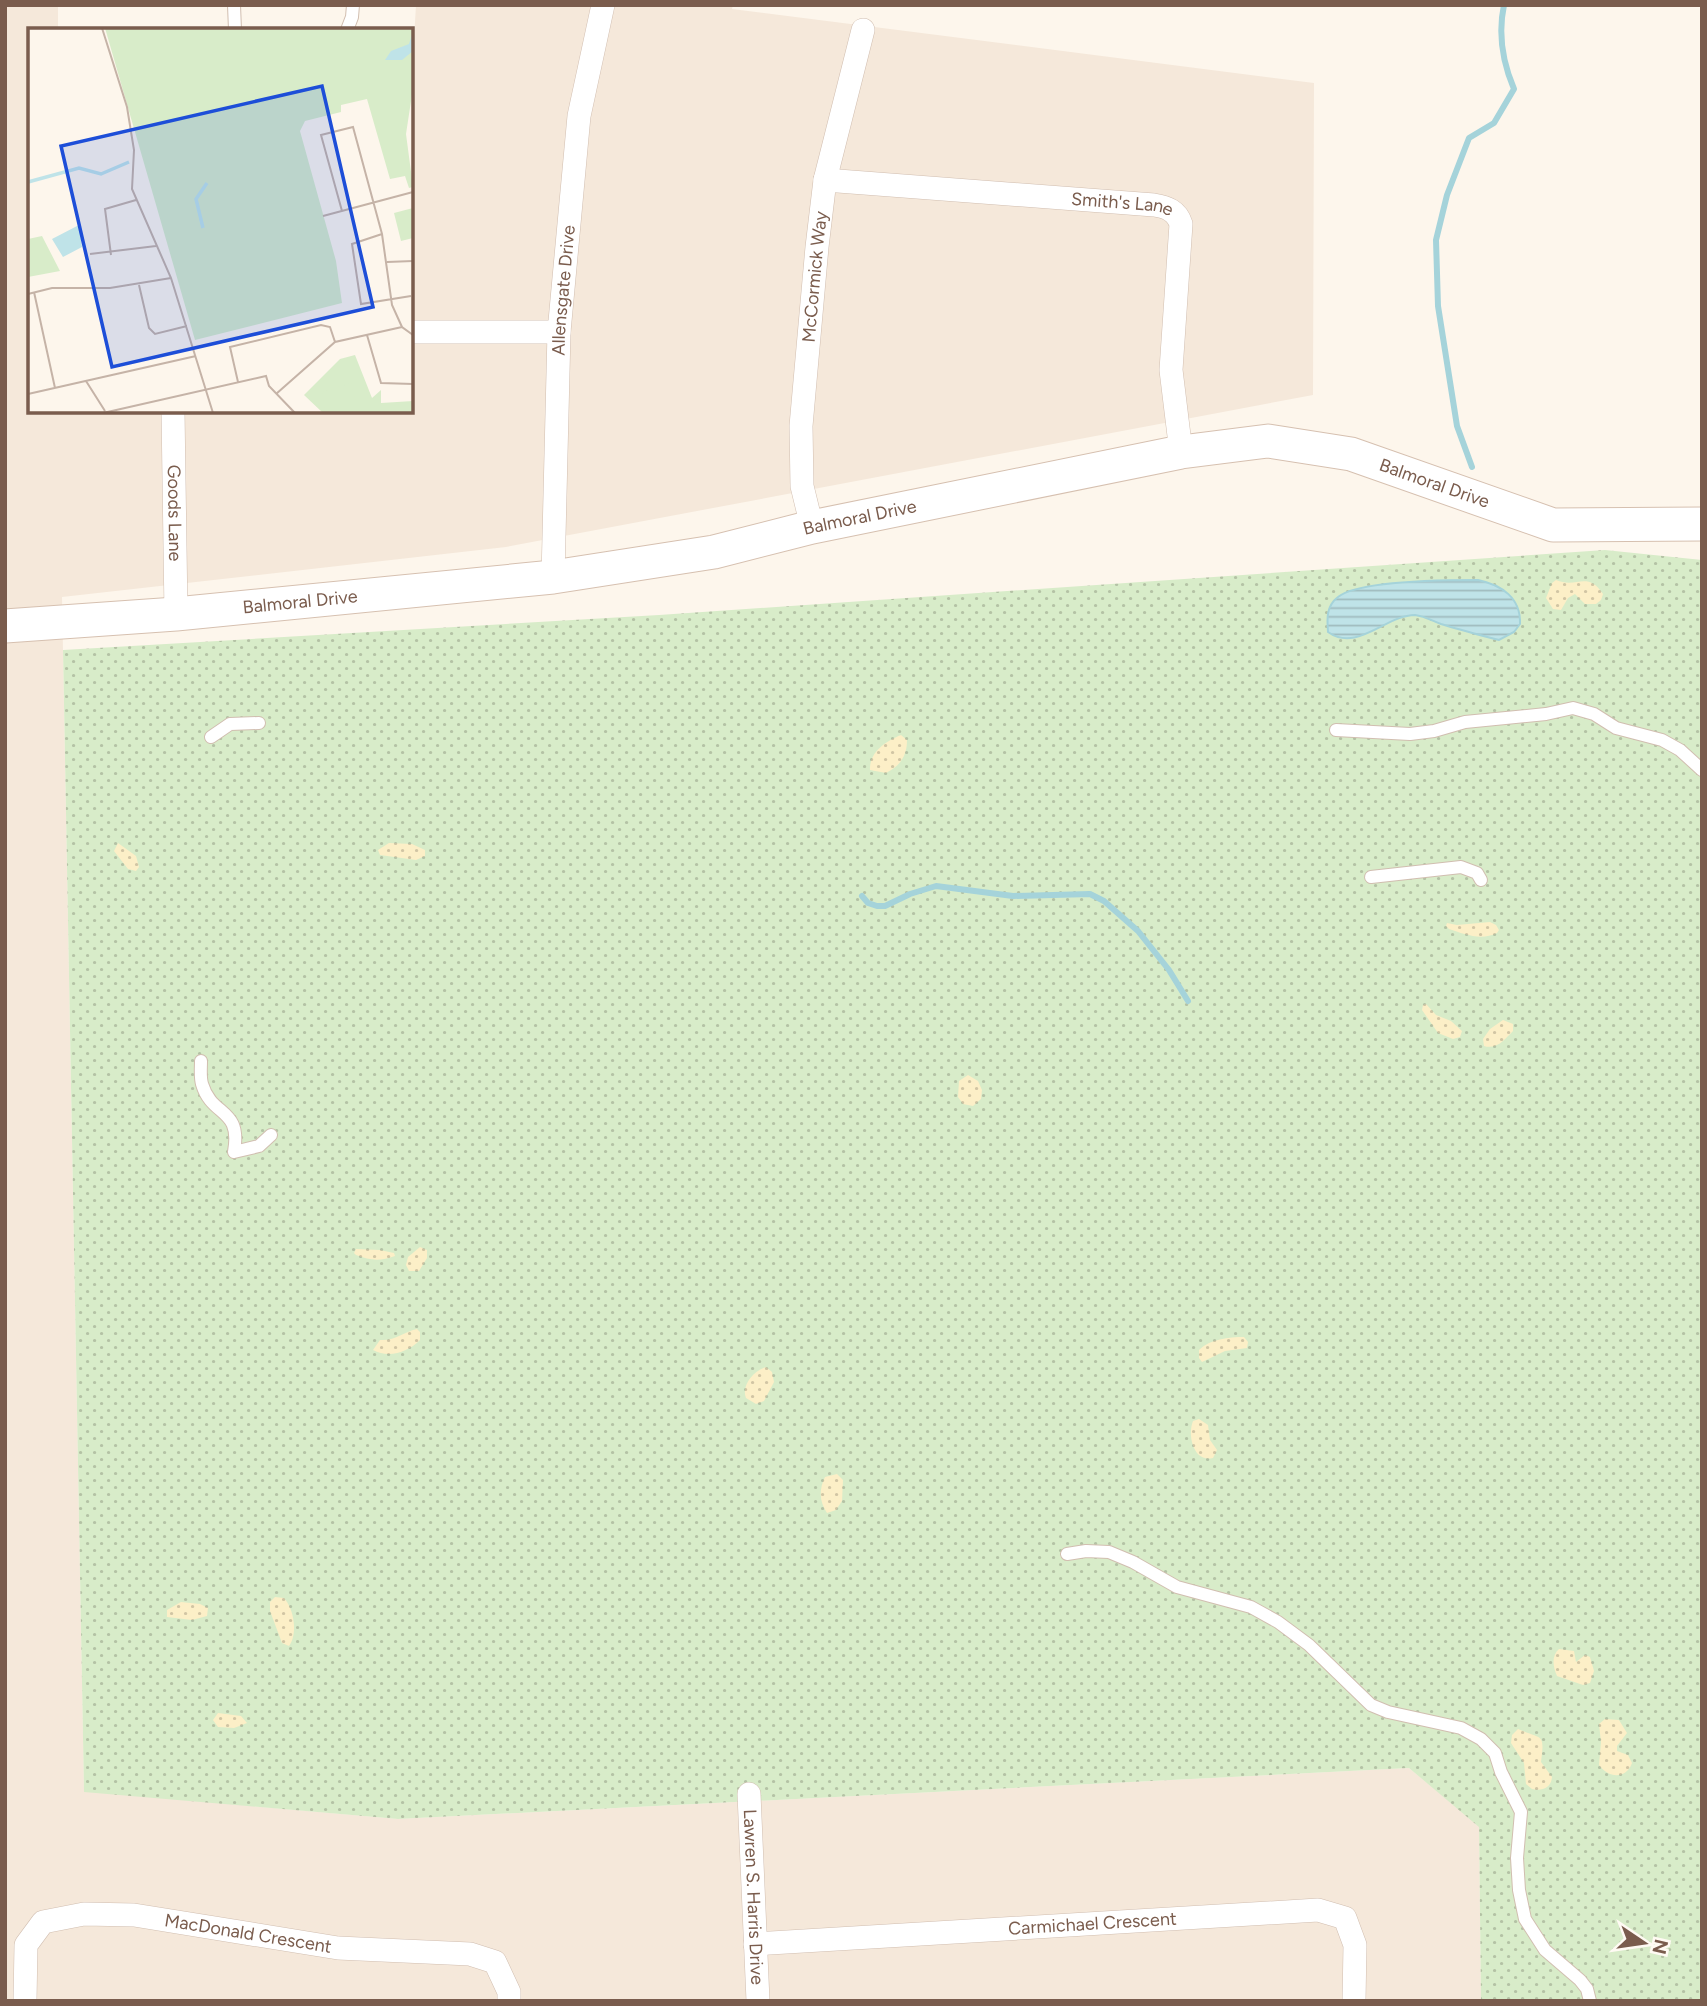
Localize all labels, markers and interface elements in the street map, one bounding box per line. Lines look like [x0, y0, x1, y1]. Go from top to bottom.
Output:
inset map [28, 28, 413, 413]
street label: Smith's Lane [1070, 188, 1177, 221]
street label: McCormick Way [798, 209, 832, 344]
street label: Allensgate Drive [547, 224, 580, 356]
street label: Balmoral Drive [1376, 454, 1493, 513]
street label: Goods Lane [163, 465, 186, 562]
street label: Balmoral Drive [801, 495, 919, 540]
street label: Balmoral Drive [242, 585, 359, 618]
street label: Lawren S. Harris Drive [739, 1809, 768, 1985]
street label: Carmichael Crescent [1008, 1908, 1177, 1940]
north arrow [1609, 1908, 1679, 1978]
street label: MacDonald Crescent [163, 1909, 333, 1958]
text: N [1647, 1937, 1673, 1956]

